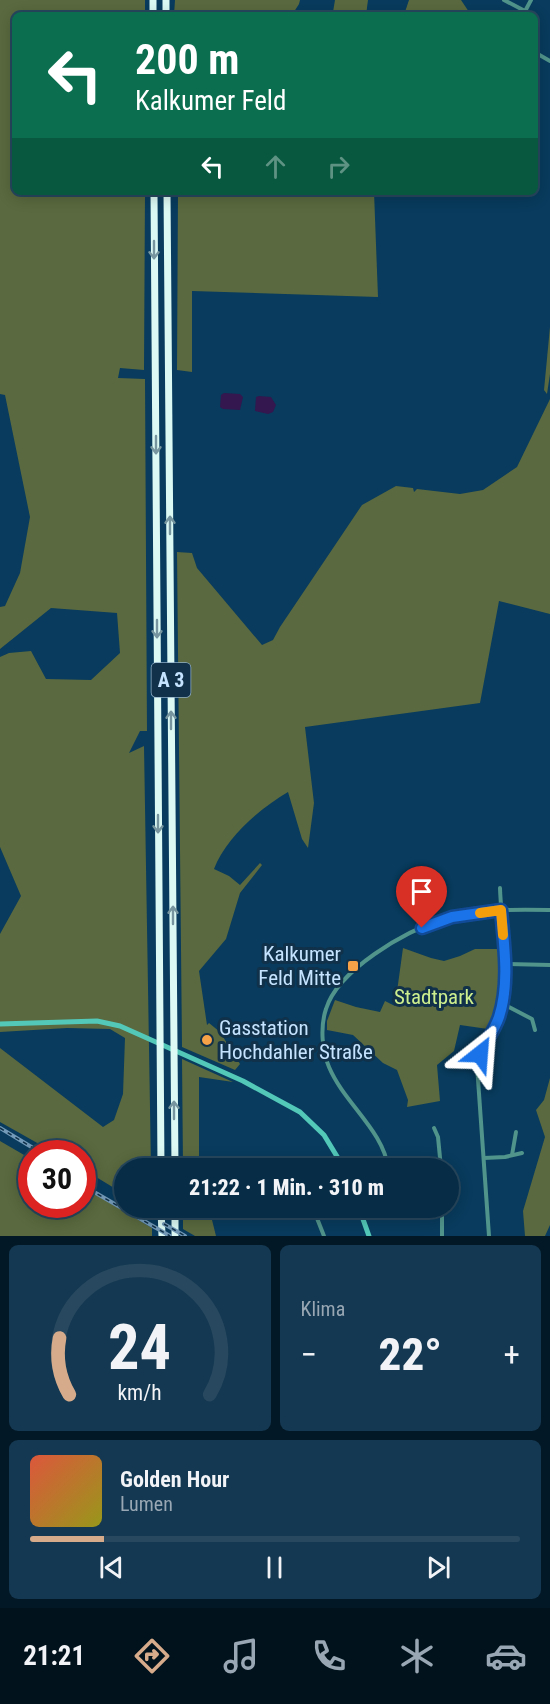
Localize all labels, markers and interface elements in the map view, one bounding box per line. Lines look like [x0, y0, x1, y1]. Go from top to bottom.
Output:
text: 200 m [135, 35, 240, 84]
icon: left [36, 36, 114, 114]
text: Kalkumer Feld [135, 85, 286, 117]
icon: left [196, 150, 229, 183]
icon: ahead [259, 150, 292, 183]
icon: right [322, 150, 355, 183]
one-way arrow [148, 240, 160, 260]
one-way arrow [150, 435, 162, 455]
one-way arrow [164, 516, 176, 536]
one-way arrow [151, 618, 163, 638]
road number: A 3 [152, 663, 190, 697]
one-way arrow [165, 711, 177, 731]
one-way arrow [153, 813, 164, 833]
pin [396, 866, 447, 928]
icon: arrive [405, 875, 438, 908]
one-way arrow [167, 906, 179, 926]
place label: Kalkumer Feld Mitte [258, 942, 341, 990]
marker: Kalkumer Feld Mitte [346, 959, 360, 973]
park label: Stadtpark [394, 985, 475, 1009]
place label: Gasstation Hochdahler Straße [219, 1016, 373, 1064]
position arrow [448, 1022, 512, 1086]
marker: Gasstation Hochdahler Straße [200, 1033, 214, 1047]
one-way arrow [169, 1101, 180, 1121]
speed limit sign: 30 [18, 1140, 96, 1218]
text: 21:22 · 1 Min. · 310 m [189, 1175, 384, 1200]
text: Klima [301, 1297, 345, 1321]
text: 24 [108, 1311, 171, 1384]
text: 22° [379, 1328, 442, 1381]
text: − [301, 1335, 317, 1374]
text: + [504, 1335, 520, 1374]
text: km/h [118, 1380, 162, 1405]
text: Golden Hour [120, 1467, 229, 1492]
text: Lumen [120, 1492, 173, 1516]
icon: previous [95, 1551, 128, 1584]
icon: pause [258, 1551, 291, 1584]
icon: next [422, 1551, 455, 1584]
icon: directions [131, 1635, 173, 1677]
icon: music [220, 1635, 262, 1677]
icon: phone [308, 1635, 350, 1677]
icon: climate [396, 1635, 438, 1677]
icon: car [485, 1635, 527, 1677]
text: 21:21 [23, 1640, 85, 1672]

